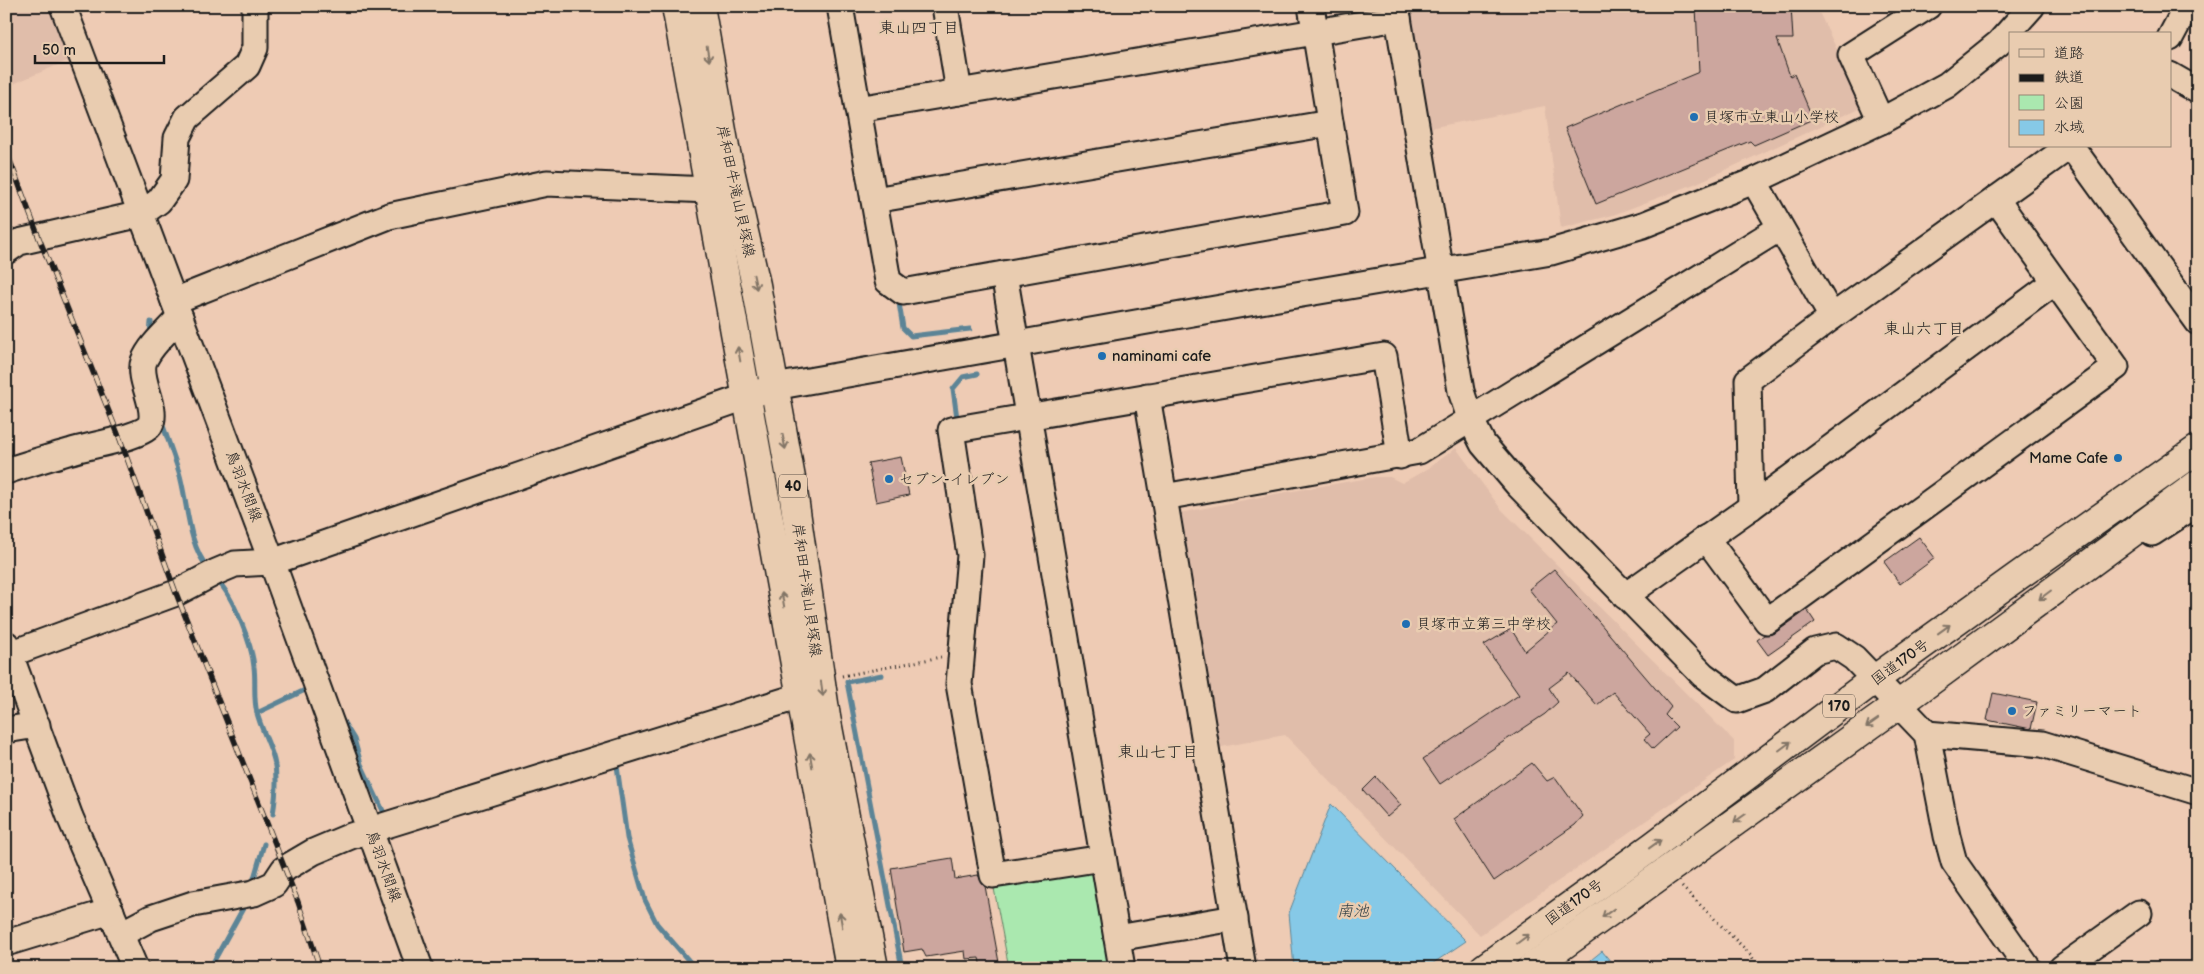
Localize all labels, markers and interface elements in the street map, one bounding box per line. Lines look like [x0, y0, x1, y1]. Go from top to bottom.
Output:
district label: 東山四丁目 [879, 19, 959, 38]
scale bar [35, 32, 164, 64]
legend [2009, 32, 2172, 148]
text: 50 m [42, 41, 76, 60]
text: 道路 [2054, 44, 2084, 63]
one-way arrow [704, 46, 714, 62]
text: 鉄道 [2054, 68, 2084, 87]
text: 公園 [2054, 94, 2084, 113]
place label: 貝塚市立東山小学校 [1704, 108, 1839, 127]
marker: 貝塚市立東山小学校 [1688, 111, 1700, 123]
text: 水域 [2054, 118, 2084, 137]
street label: 岸和田牛滝山貝塚線 [712, 123, 759, 259]
one-way arrow [751, 273, 761, 289]
district label: 東山六丁目 [1884, 320, 1964, 339]
one-way arrow [734, 346, 743, 362]
place label: naminami cafe [1112, 347, 1211, 366]
marker: naminami cafe [1096, 350, 1108, 362]
one-way arrow [780, 433, 790, 449]
street label: 鳥羽水間線 [221, 448, 266, 525]
place label: Mame Cafe [2029, 449, 2108, 468]
marker: Mame Cafe [2112, 452, 2124, 464]
place label: セブン-イレブン [899, 470, 1010, 489]
marker: セブン-イレブン [883, 473, 895, 485]
road number: 40 [779, 474, 807, 498]
street label: 岸和田牛滝山貝塚線 [788, 522, 825, 658]
one-way arrow [2038, 590, 2052, 600]
one-way arrow [777, 592, 787, 608]
place label: 貝塚市立第三中学校 [1416, 615, 1551, 634]
marker: 貝塚市立第三中学校 [1400, 618, 1412, 630]
one-way arrow [1937, 624, 1951, 634]
street label: 国道170号 [1868, 635, 1933, 690]
one-way arrow [817, 681, 827, 697]
road number: 170 [1823, 694, 1855, 718]
place label: ファミリーマート [2022, 702, 2142, 721]
marker: ファミリーマート [2006, 705, 2018, 717]
one-way arrow [1866, 718, 1880, 728]
one-way arrow [1778, 741, 1791, 752]
district label: 東山七丁目 [1118, 743, 1198, 762]
one-way arrow [806, 752, 816, 768]
one-way arrow [1734, 812, 1747, 823]
street label: 鳥羽水間線 [362, 828, 405, 905]
one-way arrow [1648, 839, 1662, 849]
street label: 国道170号 [1542, 875, 1607, 930]
water label: 南池 [1337, 902, 1370, 921]
one-way arrow [1602, 907, 1615, 918]
one-way arrow [835, 912, 845, 928]
one-way arrow [1516, 933, 1529, 944]

